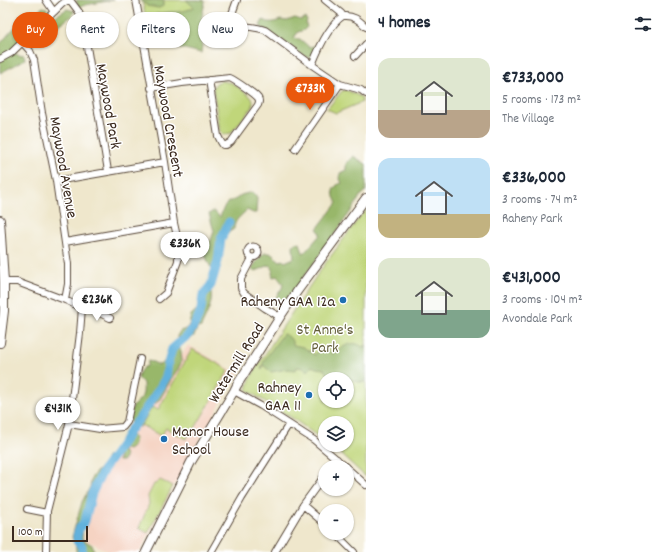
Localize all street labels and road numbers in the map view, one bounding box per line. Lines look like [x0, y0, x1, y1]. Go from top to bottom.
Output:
street label: Maywood Park [89, 62, 126, 151]
street label: Maywood Crescent [146, 64, 189, 179]
street label: Maywood Avenue [42, 115, 83, 220]
street label: Watermill Road [203, 319, 271, 408]

